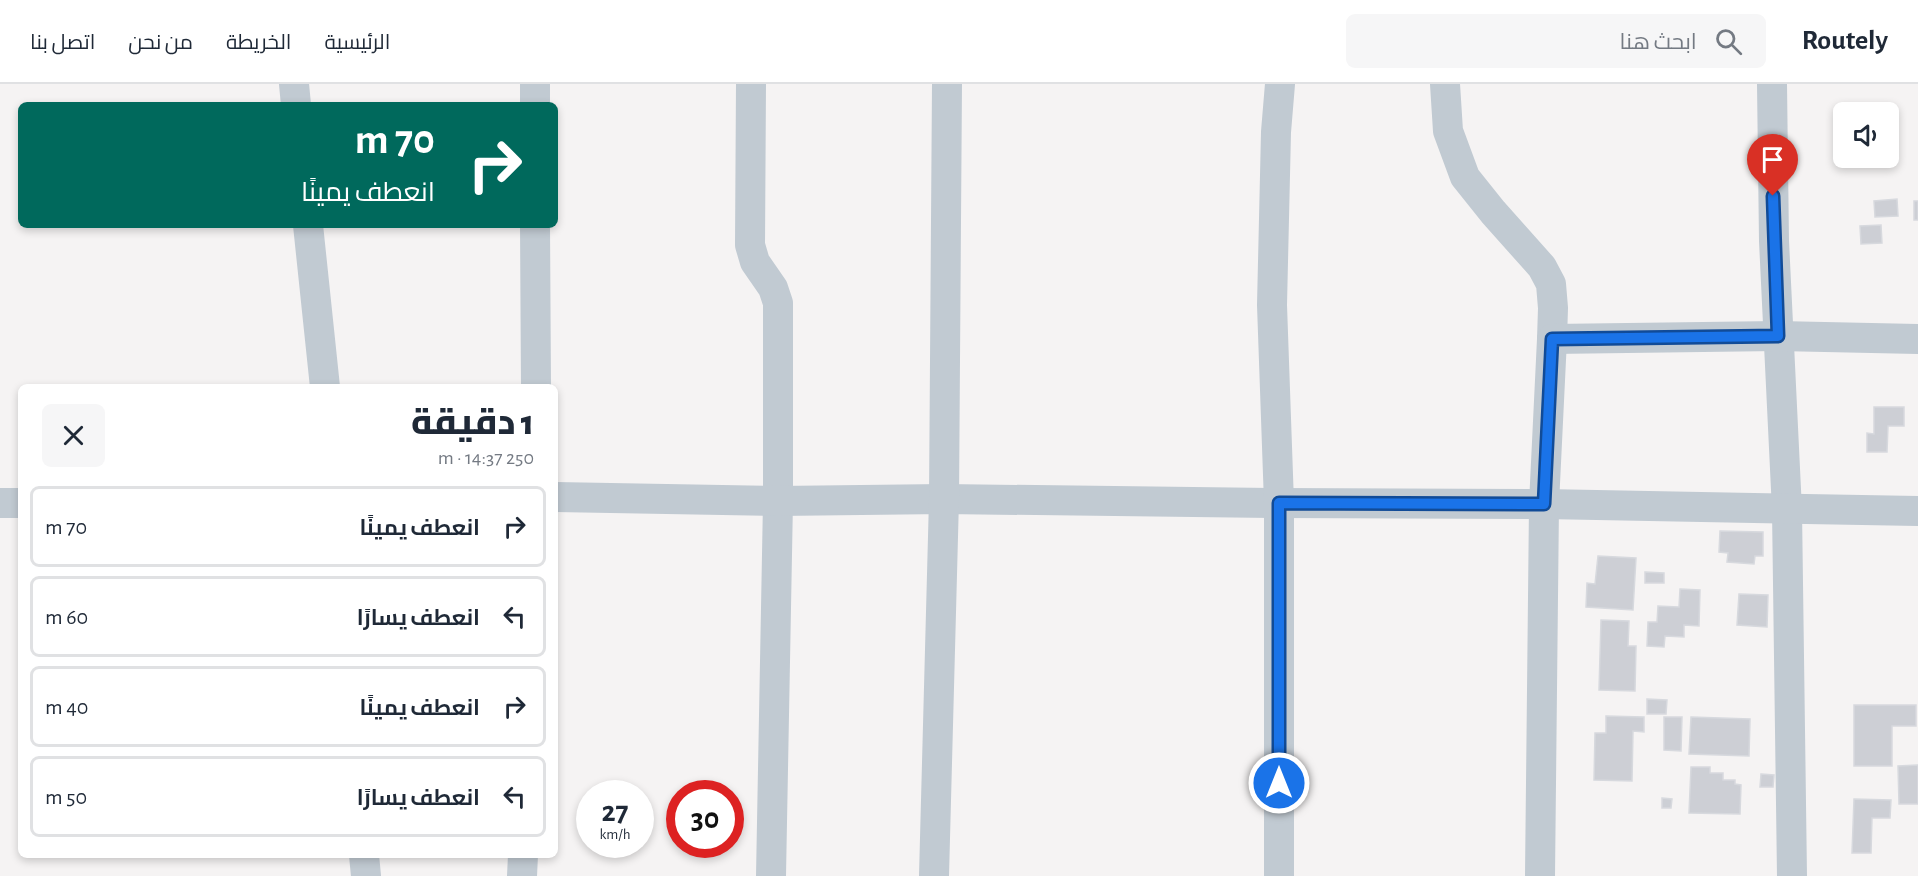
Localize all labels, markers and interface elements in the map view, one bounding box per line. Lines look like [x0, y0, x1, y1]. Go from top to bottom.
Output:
search box [1346, 14, 1766, 68]
icon: search [1712, 25, 1745, 58]
text: Routely [1802, 27, 1888, 55]
text: ابحث هنا [1620, 31, 1697, 53]
text: اتصل بنا [30, 32, 95, 53]
text: من نحن [128, 32, 193, 53]
text: الخريطة [226, 32, 291, 53]
text: الرئيسية [324, 32, 390, 53]
map controls [1833, 102, 1899, 168]
button: sound [1833, 102, 1899, 168]
text: 70 m [355, 119, 435, 161]
icon: right [456, 126, 534, 204]
pin [1747, 134, 1798, 196]
icon: arrive [1756, 143, 1789, 176]
text: انعطف يمينًا [301, 179, 435, 206]
button: close [42, 404, 105, 467]
text: 1 دقيقة [411, 405, 534, 441]
text: 250 m · 14:37 [438, 448, 534, 468]
icon: right [498, 510, 531, 543]
text: 70 m [45, 516, 87, 538]
text: انعطف يمينًا [359, 517, 480, 539]
icon: left [498, 600, 531, 633]
text: 60 m [45, 606, 88, 628]
text: انعطف يسارًا [357, 607, 480, 629]
icon: right [498, 690, 531, 723]
text: 40 m [45, 696, 88, 718]
text: انعطف يمينًا [359, 697, 480, 719]
position arrow [1247, 751, 1311, 815]
icon: left [498, 780, 531, 813]
speed limit sign: 30 [666, 780, 744, 858]
text: 50 m [45, 786, 87, 808]
text: انعطف يسارًا [357, 787, 480, 809]
text: 27 [601, 797, 629, 827]
text: km/h [600, 827, 630, 842]

